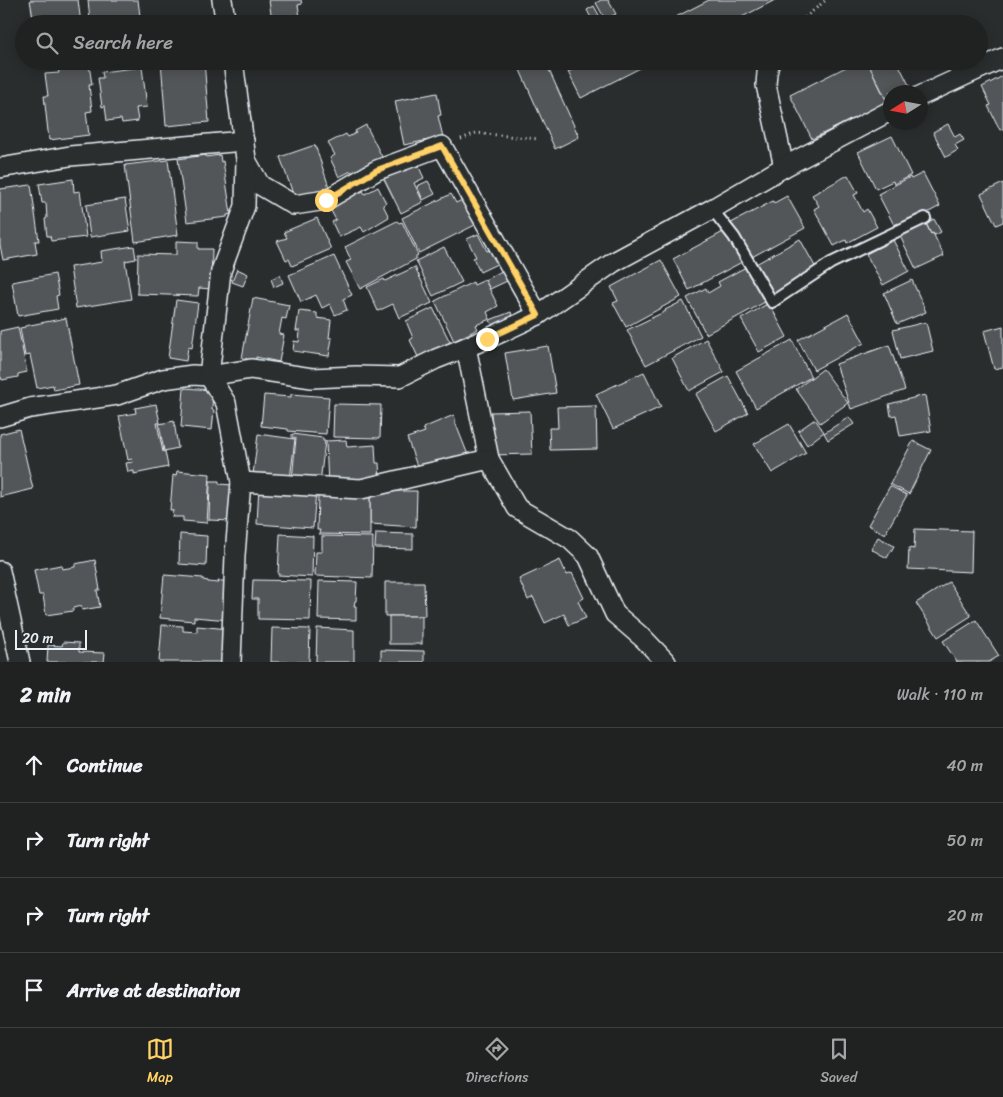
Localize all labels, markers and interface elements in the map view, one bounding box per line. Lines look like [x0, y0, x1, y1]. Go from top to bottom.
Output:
search box [15, 15, 988, 70]
text: Search here [73, 26, 173, 59]
icon: search [33, 29, 61, 57]
north arrow [883, 85, 928, 130]
route start [315, 189, 338, 212]
route end [476, 328, 499, 351]
text: 20 m [22, 626, 53, 651]
scale bar [15, 627, 88, 650]
text: 2 min [20, 676, 71, 714]
text: Walk · 110 m [897, 680, 983, 709]
text: Continue [67, 749, 143, 782]
icon: ahead [20, 751, 48, 779]
text: 40 m [946, 751, 983, 780]
text: Turn right [67, 824, 149, 857]
icon: right [20, 826, 48, 854]
text: 50 m [947, 826, 983, 855]
text: Turn right [67, 899, 149, 932]
icon: right [20, 901, 48, 929]
text: 20 m [947, 901, 983, 930]
text: Arrive at destination [67, 974, 240, 1007]
icon: arrive [20, 976, 48, 1004]
tab: Map [146, 1035, 174, 1090]
tab: Directions [466, 1035, 528, 1090]
tab: Saved [820, 1035, 857, 1090]

